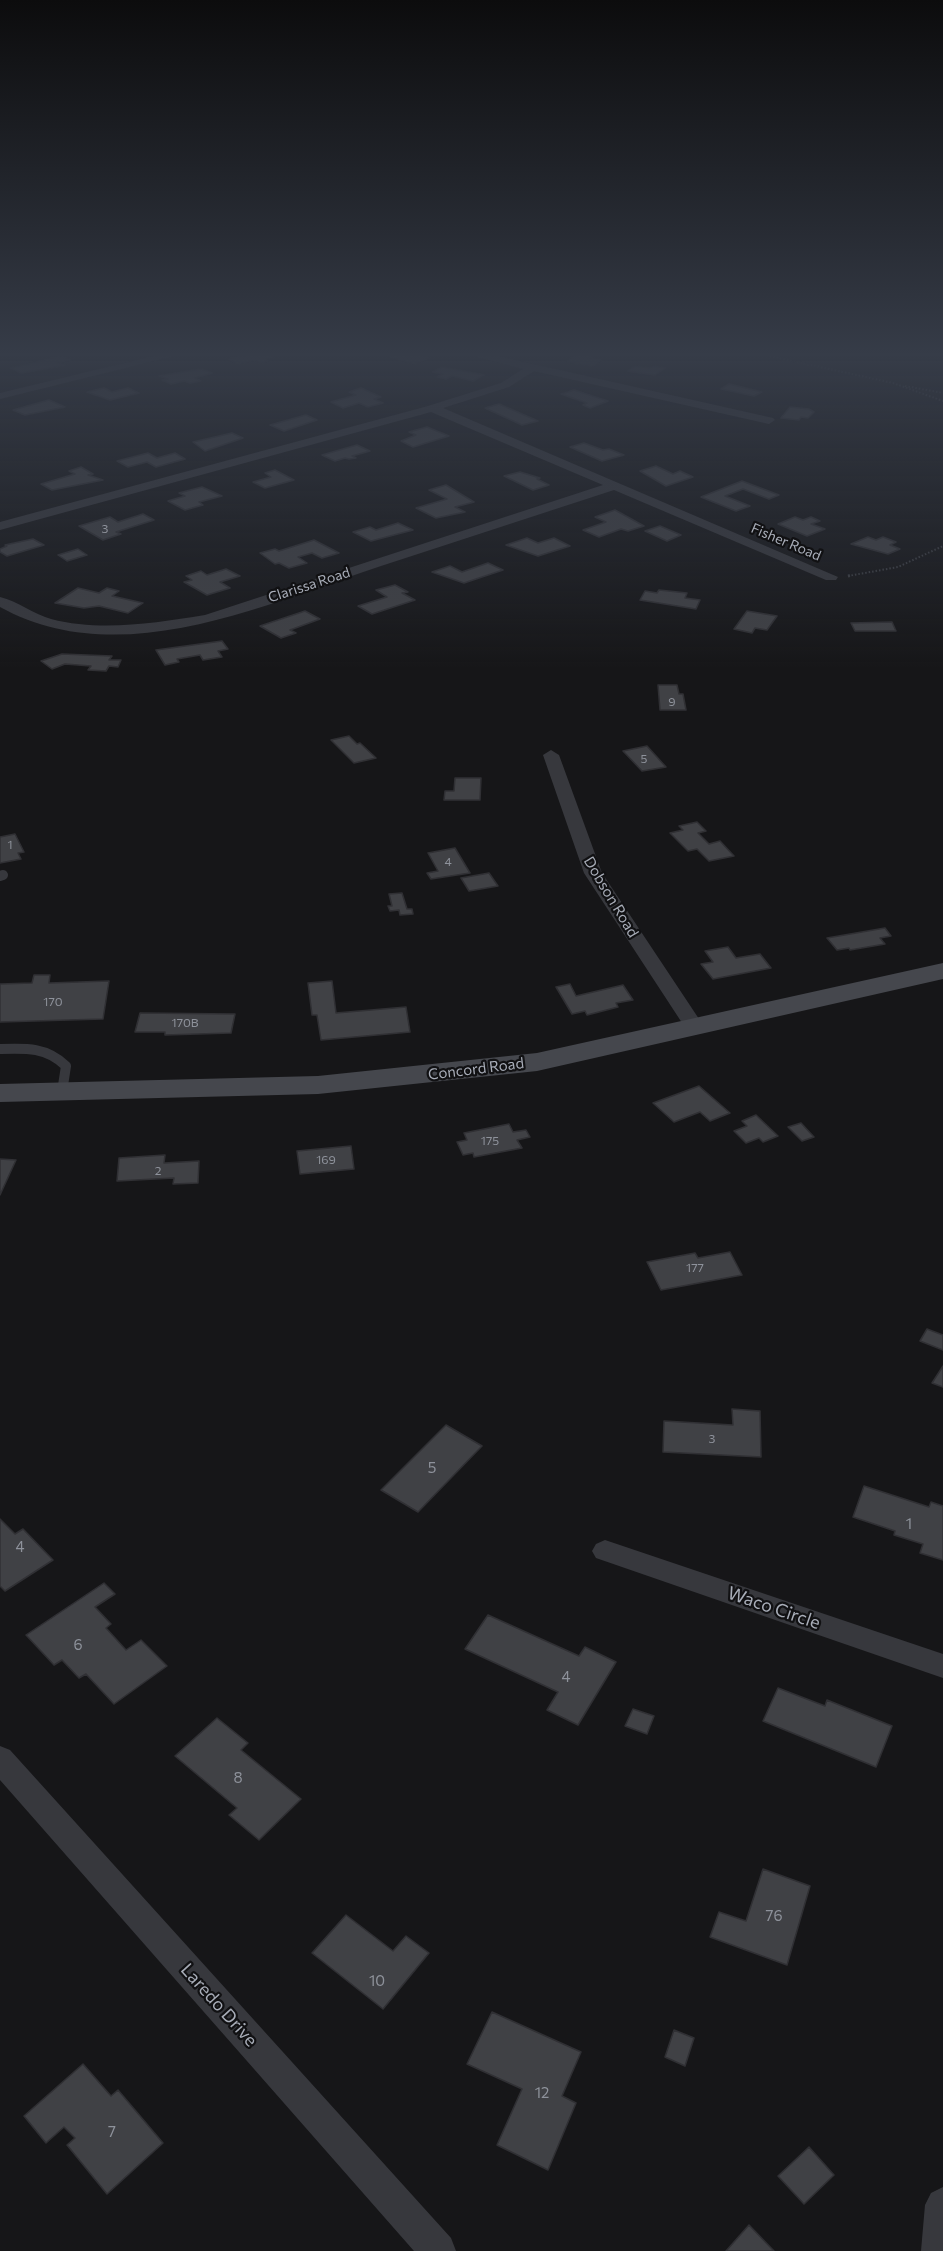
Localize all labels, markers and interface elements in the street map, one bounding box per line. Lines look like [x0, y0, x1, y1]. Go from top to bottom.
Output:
street label: Fisher Road [748, 520, 824, 564]
house number: 3 [102, 522, 108, 536]
street label: Clarissa Road [266, 564, 352, 606]
house number: 9 [668, 695, 676, 709]
house number: 5 [641, 752, 647, 766]
house number: 1 [7, 838, 13, 852]
street label: Dobson Road [580, 853, 642, 941]
house number: 4 [444, 855, 452, 869]
house number: 170 [43, 995, 63, 1009]
house number: 170B [171, 1016, 199, 1030]
street label: Concord Road [427, 1054, 525, 1084]
house number: 175 [481, 1134, 499, 1148]
house number: 169 [316, 1153, 336, 1167]
house number: 2 [155, 1164, 161, 1178]
house number: 177 [686, 1261, 704, 1275]
house number: 3 [709, 1432, 715, 1446]
house number: 5 [428, 1459, 436, 1477]
house number: 1 [906, 1515, 912, 1533]
house number: 4 [16, 1538, 24, 1556]
street label: Waco Circle [725, 1582, 823, 1634]
house number: 6 [73, 1636, 83, 1654]
house number: 4 [562, 1668, 570, 1686]
house number: 8 [233, 1769, 243, 1787]
house number: 76 [766, 1907, 782, 1925]
street label: Laredo Drive [176, 1959, 262, 2051]
house number: 10 [369, 1972, 385, 1990]
house number: 12 [535, 2084, 549, 2102]
house number: 7 [108, 2123, 116, 2141]

